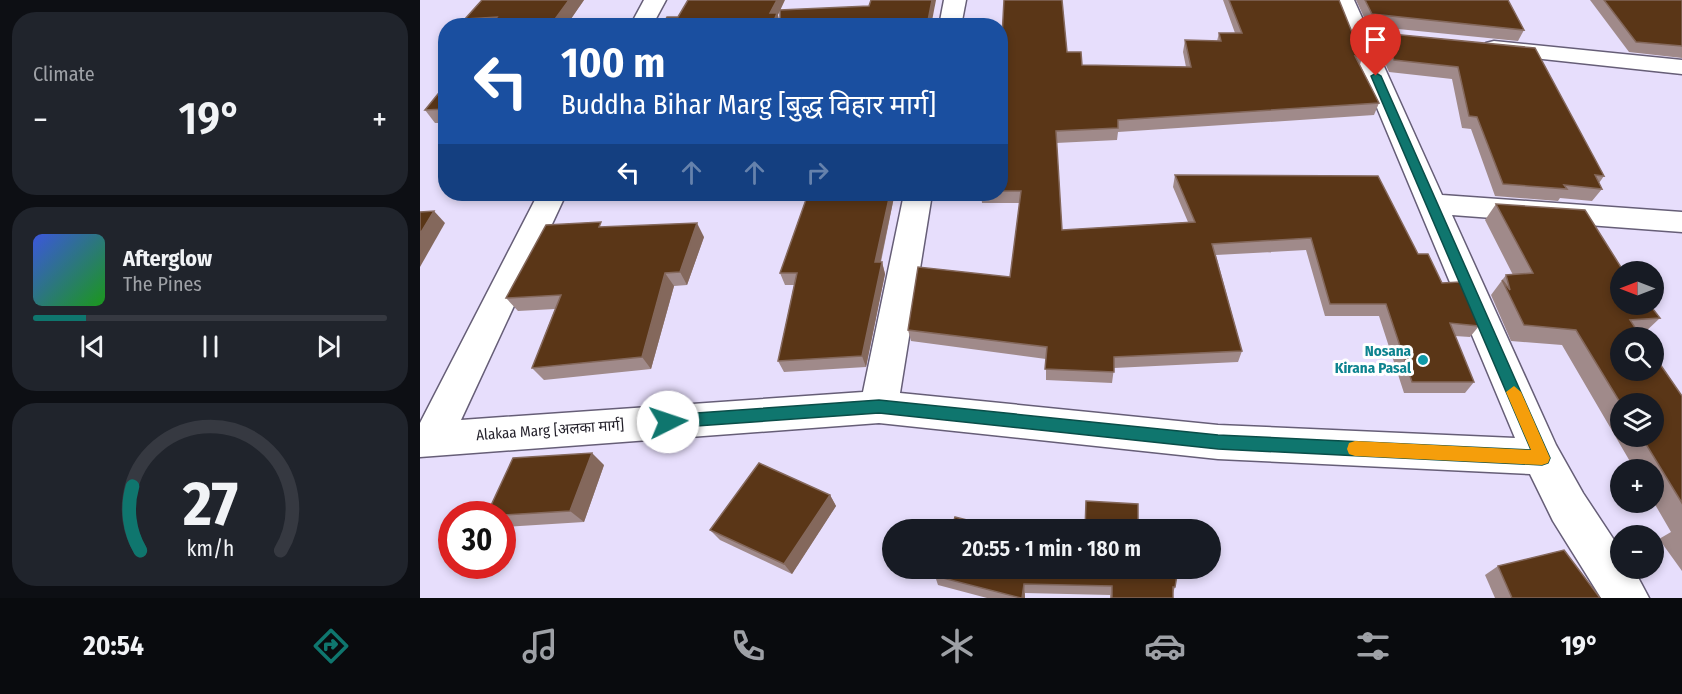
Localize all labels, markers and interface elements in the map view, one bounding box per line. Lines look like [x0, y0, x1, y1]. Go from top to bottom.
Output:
pin [1350, 14, 1401, 76]
icon: arrive [1359, 23, 1392, 56]
text: 100 m [561, 38, 665, 88]
icon: left [462, 42, 540, 120]
text: Climate [33, 62, 95, 86]
text: Buddha Bihar Marg [बुद्ध विहार मार्ग] [561, 89, 936, 121]
text: 19° [179, 92, 241, 146]
text: − [33, 100, 48, 140]
text: + [372, 100, 387, 140]
icon: left [612, 156, 645, 189]
icon: ahead [675, 156, 708, 189]
icon: ahead [738, 156, 771, 189]
icon: right [801, 156, 834, 189]
text: Afterglow [123, 245, 212, 272]
north arrow [1610, 261, 1664, 315]
map controls [1610, 261, 1664, 579]
text: The Pines [123, 272, 202, 296]
button: search [1610, 327, 1664, 381]
icon: previous [76, 330, 109, 363]
icon: pause [194, 330, 227, 363]
icon: next [312, 330, 345, 363]
place label: Nosana Kirana Pasal [1335, 342, 1412, 377]
marker: Nosana Kirana Pasal [1416, 353, 1430, 367]
position arrow [636, 390, 700, 454]
button: layers [1610, 393, 1664, 447]
street label: Alakaa Marg [अलका मार्ग] [475, 416, 625, 444]
button: + [1610, 459, 1664, 513]
text: 27 [181, 468, 238, 543]
speed limit sign: 30 [438, 501, 516, 579]
button: − [1610, 525, 1664, 579]
text: 20:55 · 1 min · 180 m [962, 535, 1141, 562]
text: km/h [186, 537, 234, 563]
icon: directions [310, 625, 352, 667]
icon: music [519, 625, 561, 667]
icon: phone [727, 625, 769, 667]
icon: climate [936, 625, 978, 667]
icon: car [1144, 625, 1186, 667]
icon: filters [1352, 625, 1394, 667]
text: 20:54 [83, 630, 144, 662]
text: 19° [1561, 630, 1599, 662]

